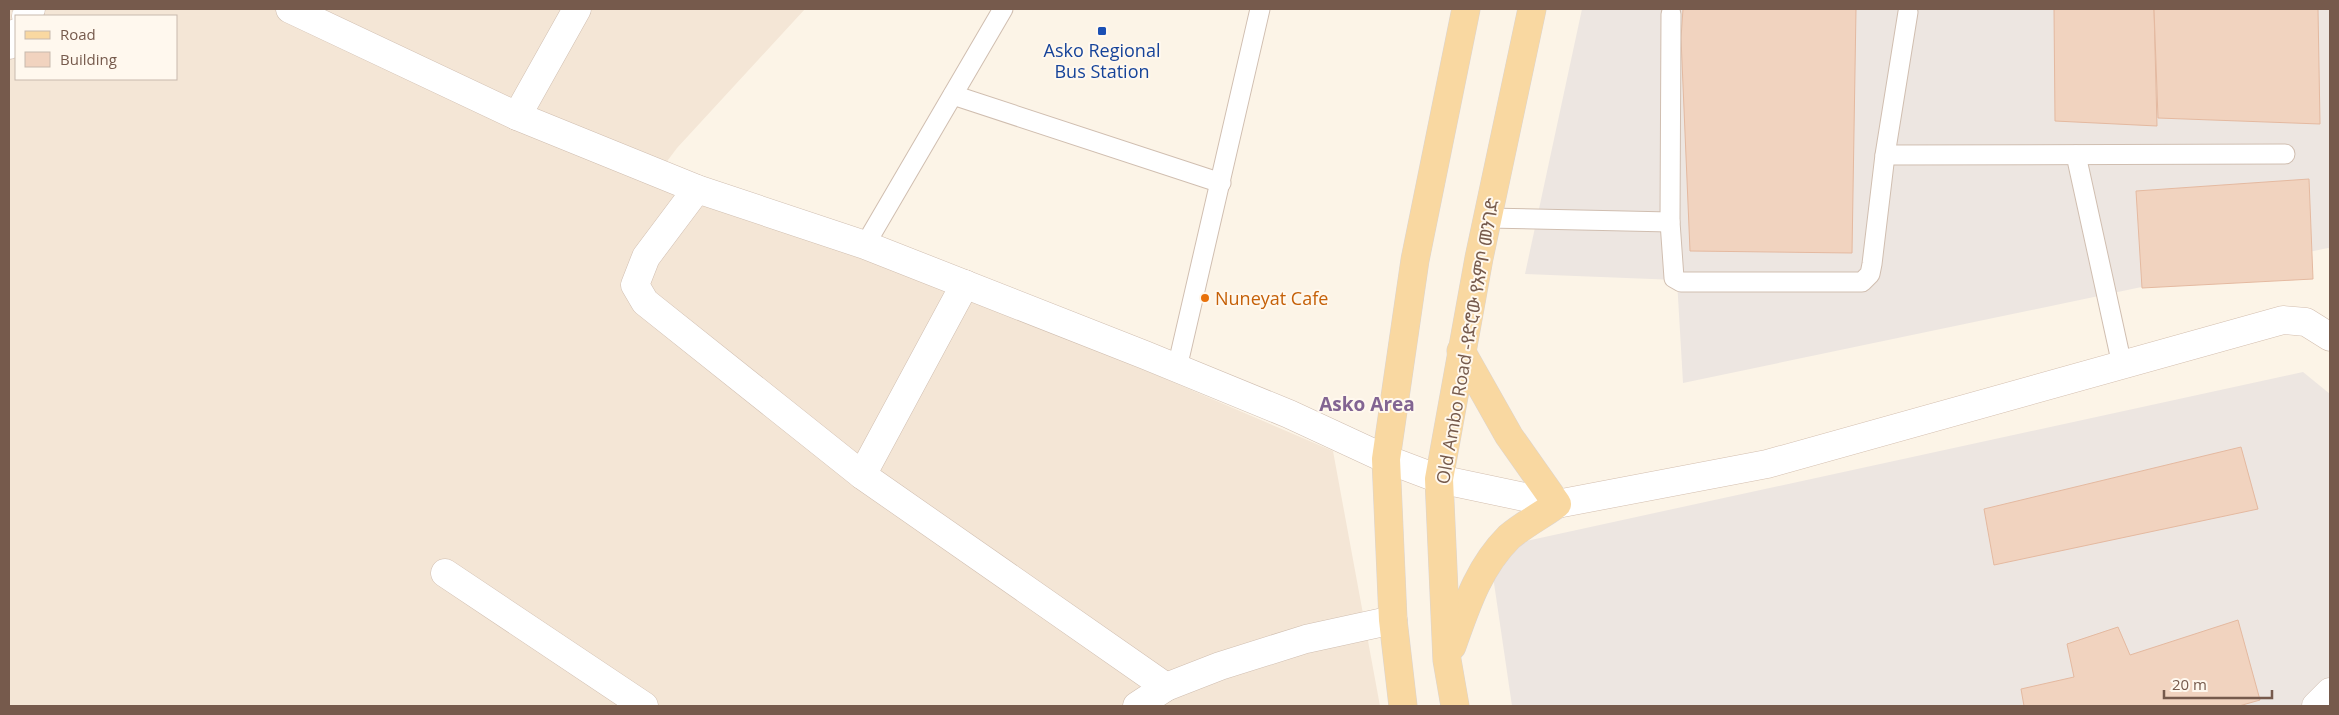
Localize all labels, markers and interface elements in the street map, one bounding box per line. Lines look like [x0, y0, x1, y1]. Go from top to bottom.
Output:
legend [15, 15, 178, 80]
text: Road [60, 24, 96, 44]
marker: Asko Regional Bus Station [1096, 25, 1108, 37]
place label: Asko Regional Bus Station [1044, 38, 1160, 83]
text: Building [60, 49, 117, 69]
street label: Old Ambo Road -የድሮው የአምቦ መንገድ [1430, 196, 1504, 486]
place label: Nuneyat Cafe [1215, 286, 1328, 310]
marker: Nuneyat Cafe [1199, 292, 1211, 304]
district label: Asko Area [1319, 391, 1415, 417]
scale bar [2164, 668, 2272, 700]
text: 20 m [2172, 674, 2207, 694]

